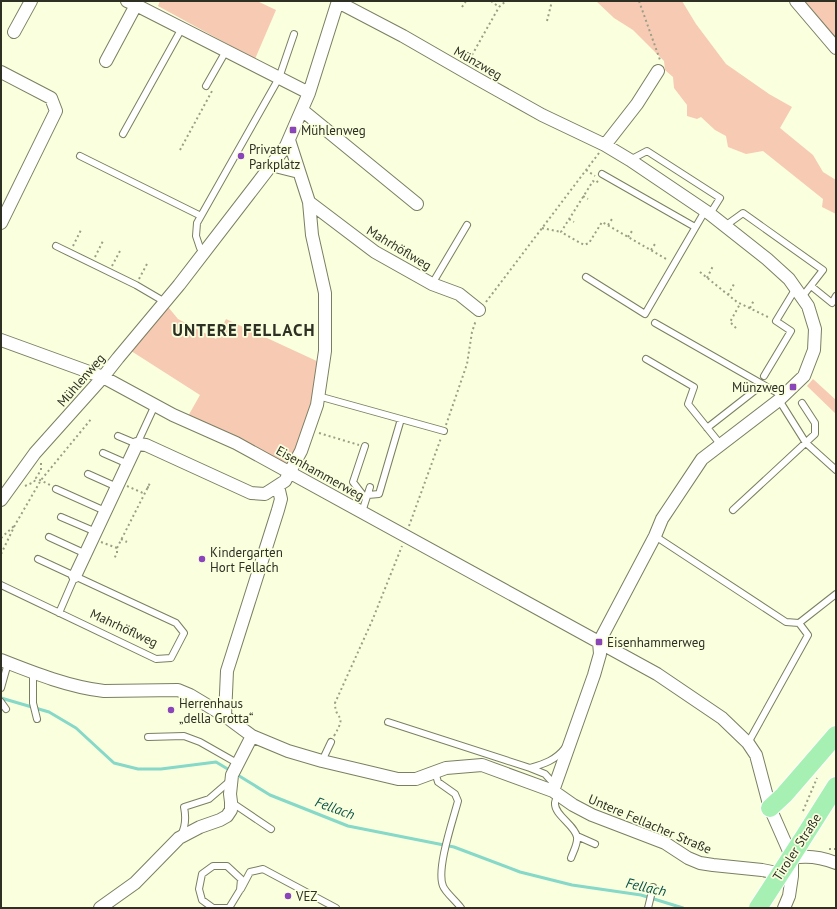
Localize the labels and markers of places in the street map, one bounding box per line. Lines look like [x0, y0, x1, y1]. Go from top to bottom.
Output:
place label: Mühlenweg [301, 122, 366, 139]
marker: Mühlenweg [288, 125, 298, 135]
place label: Privater Parkplatz [249, 141, 301, 173]
marker: Privater Parkplatz [236, 151, 246, 161]
place label: Münzweg [732, 379, 785, 396]
marker: Münzweg [788, 382, 798, 392]
place label: Kindergarten Hort Fellach [210, 544, 283, 576]
marker: Kindergarten Hort Fellach [197, 554, 207, 564]
place label: Eisenhammerweg [607, 634, 705, 651]
marker: Eisenhammerweg [594, 637, 604, 647]
place label: Herrenhaus „della Grotta“ [179, 695, 253, 727]
marker: Herrenhaus „della Grotta“ [166, 705, 176, 715]
place label: VEZ [295, 888, 317, 905]
marker: VEZ [283, 891, 293, 901]

